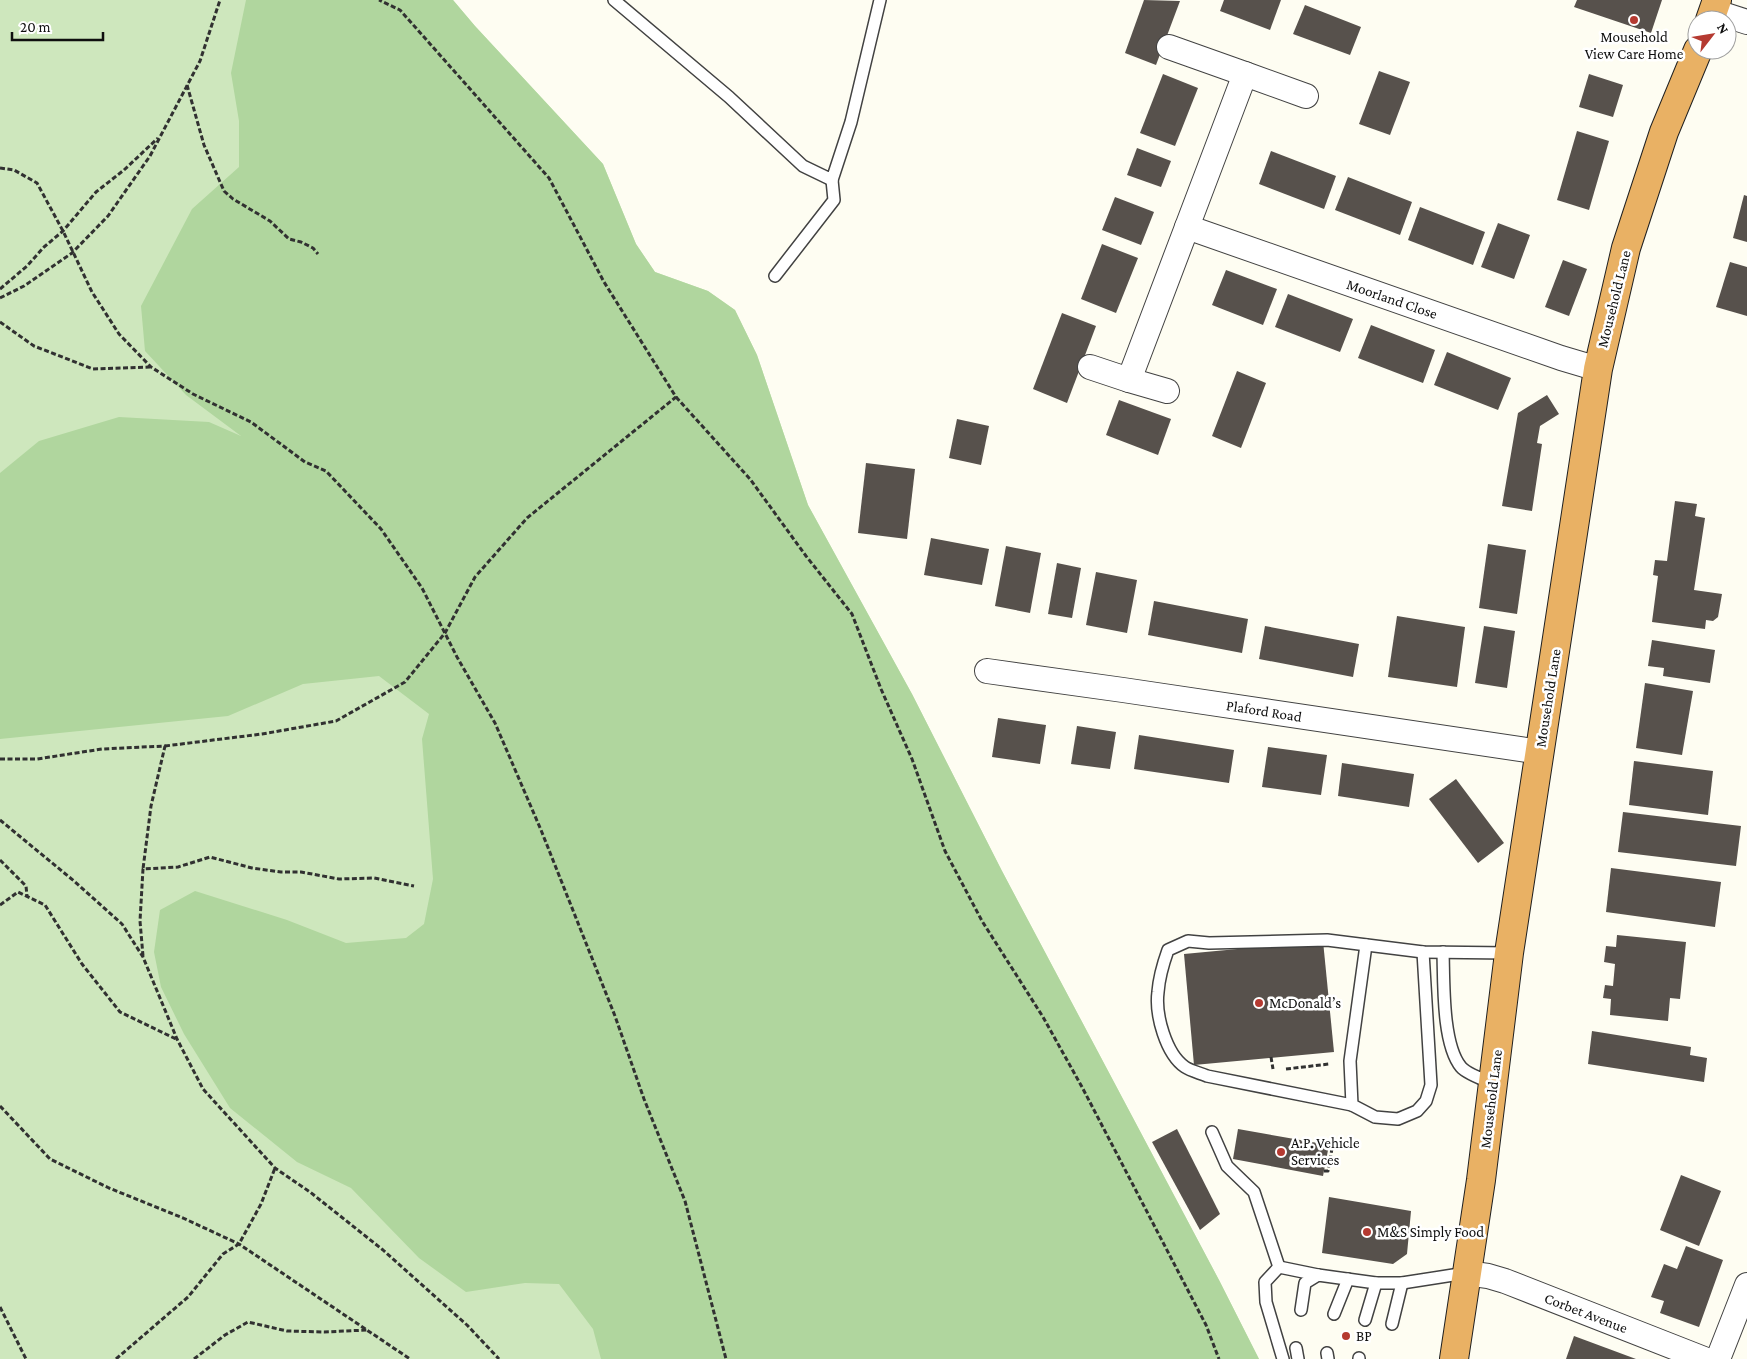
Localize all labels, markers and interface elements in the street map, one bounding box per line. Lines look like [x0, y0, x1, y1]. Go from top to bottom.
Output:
scale bar [12, 10, 104, 42]
north arrow [1687, 10, 1737, 60]
marker: Mousehold View Care Home [1628, 14, 1640, 26]
text: 20 m [20, 19, 51, 35]
text: N [1714, 20, 1733, 37]
place label: Mousehold View Care Home [1585, 29, 1684, 62]
street label: Mousehold Lane [1594, 248, 1634, 349]
street label: Moorland Close [1345, 276, 1440, 322]
street label: Mousehold Lane [1532, 647, 1564, 748]
street label: Plaford Road [1225, 697, 1303, 725]
place label: McDonald’s [1269, 995, 1341, 1011]
marker: McDonald’s [1253, 997, 1265, 1009]
street label: Mousehold Lane [1477, 1048, 1505, 1149]
place label: A.P. Vehicle Services [1291, 1135, 1360, 1168]
marker: A.P. Vehicle Services [1275, 1146, 1287, 1158]
place label: M&S Simply Food [1377, 1224, 1484, 1241]
marker: M&S Simply Food [1361, 1226, 1373, 1238]
street label: Corbet Avenue [1542, 1290, 1630, 1336]
place label: BP [1356, 1328, 1372, 1344]
marker: BP [1340, 1330, 1352, 1342]

